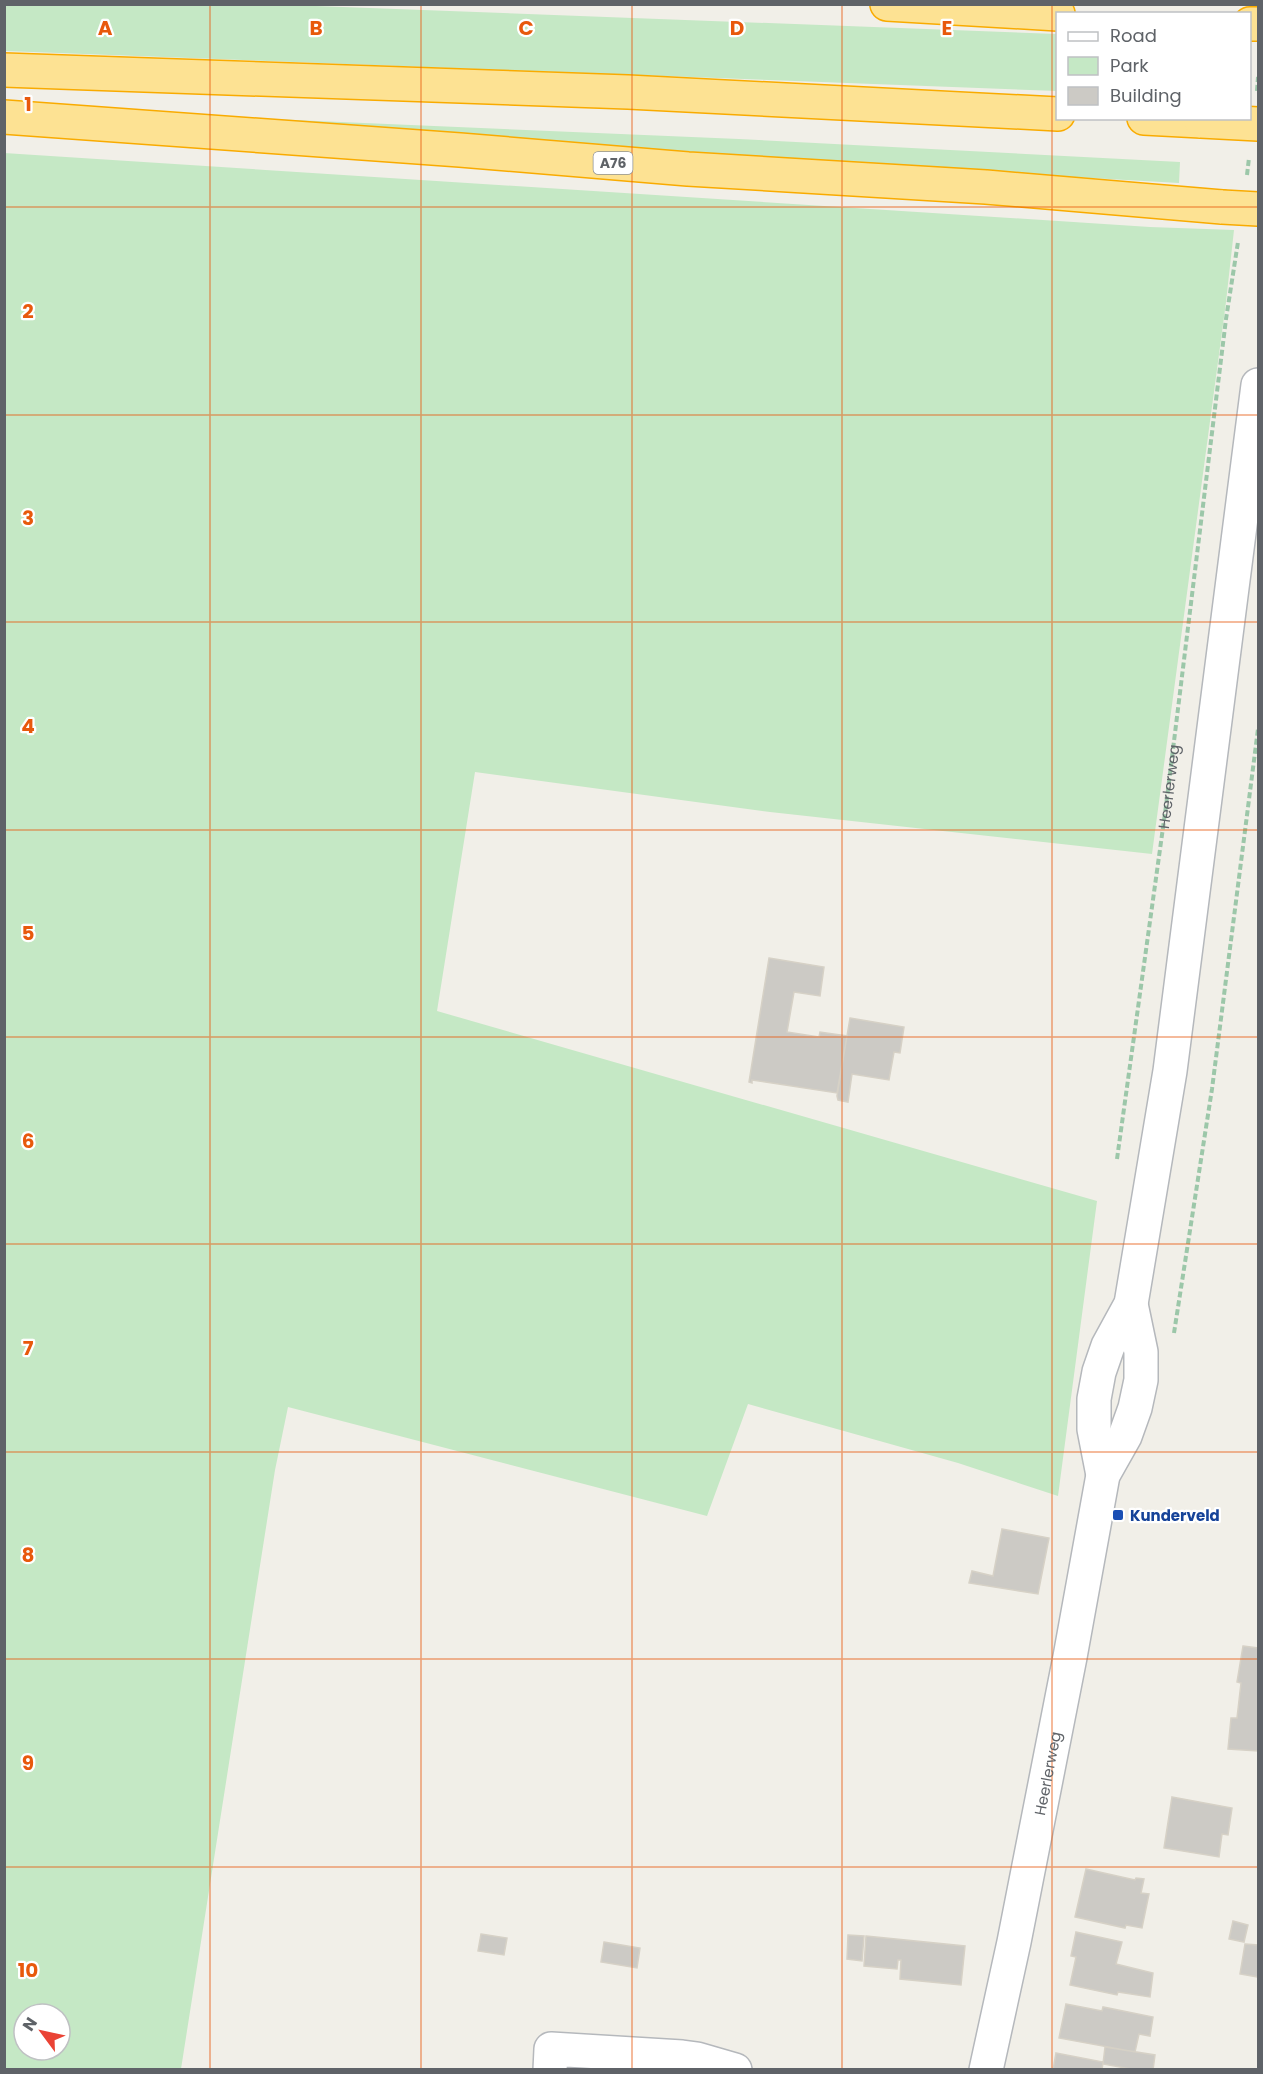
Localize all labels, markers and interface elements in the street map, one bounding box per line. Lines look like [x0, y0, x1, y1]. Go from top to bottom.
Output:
legend [1056, 12, 1251, 120]
text: A [98, 14, 113, 42]
text: B [309, 14, 323, 42]
text: C [518, 14, 534, 42]
text: D [730, 14, 744, 42]
text: E [942, 14, 952, 42]
text: Road [1110, 23, 1157, 48]
text: Park [1110, 53, 1149, 78]
text: Building [1110, 83, 1182, 108]
text: 1 [24, 90, 32, 118]
road number: A76 [594, 152, 632, 174]
text: 2 [22, 297, 34, 325]
text: 3 [22, 504, 34, 532]
text: 4 [21, 712, 35, 740]
street label: Heerlerweg [1152, 743, 1184, 830]
text: 5 [22, 919, 35, 947]
text: 6 [22, 1127, 34, 1155]
text: 7 [23, 1334, 34, 1362]
place label: Kunderveld [1130, 1505, 1220, 1526]
marker: Kunderveld [1111, 1508, 1125, 1522]
text: 8 [22, 1541, 34, 1569]
street label: Heerlerweg [1029, 1730, 1066, 1817]
text: 9 [22, 1749, 34, 1777]
text: 10 [18, 1956, 38, 1984]
north arrow [12, 2002, 72, 2062]
text: N [17, 2013, 43, 2035]

